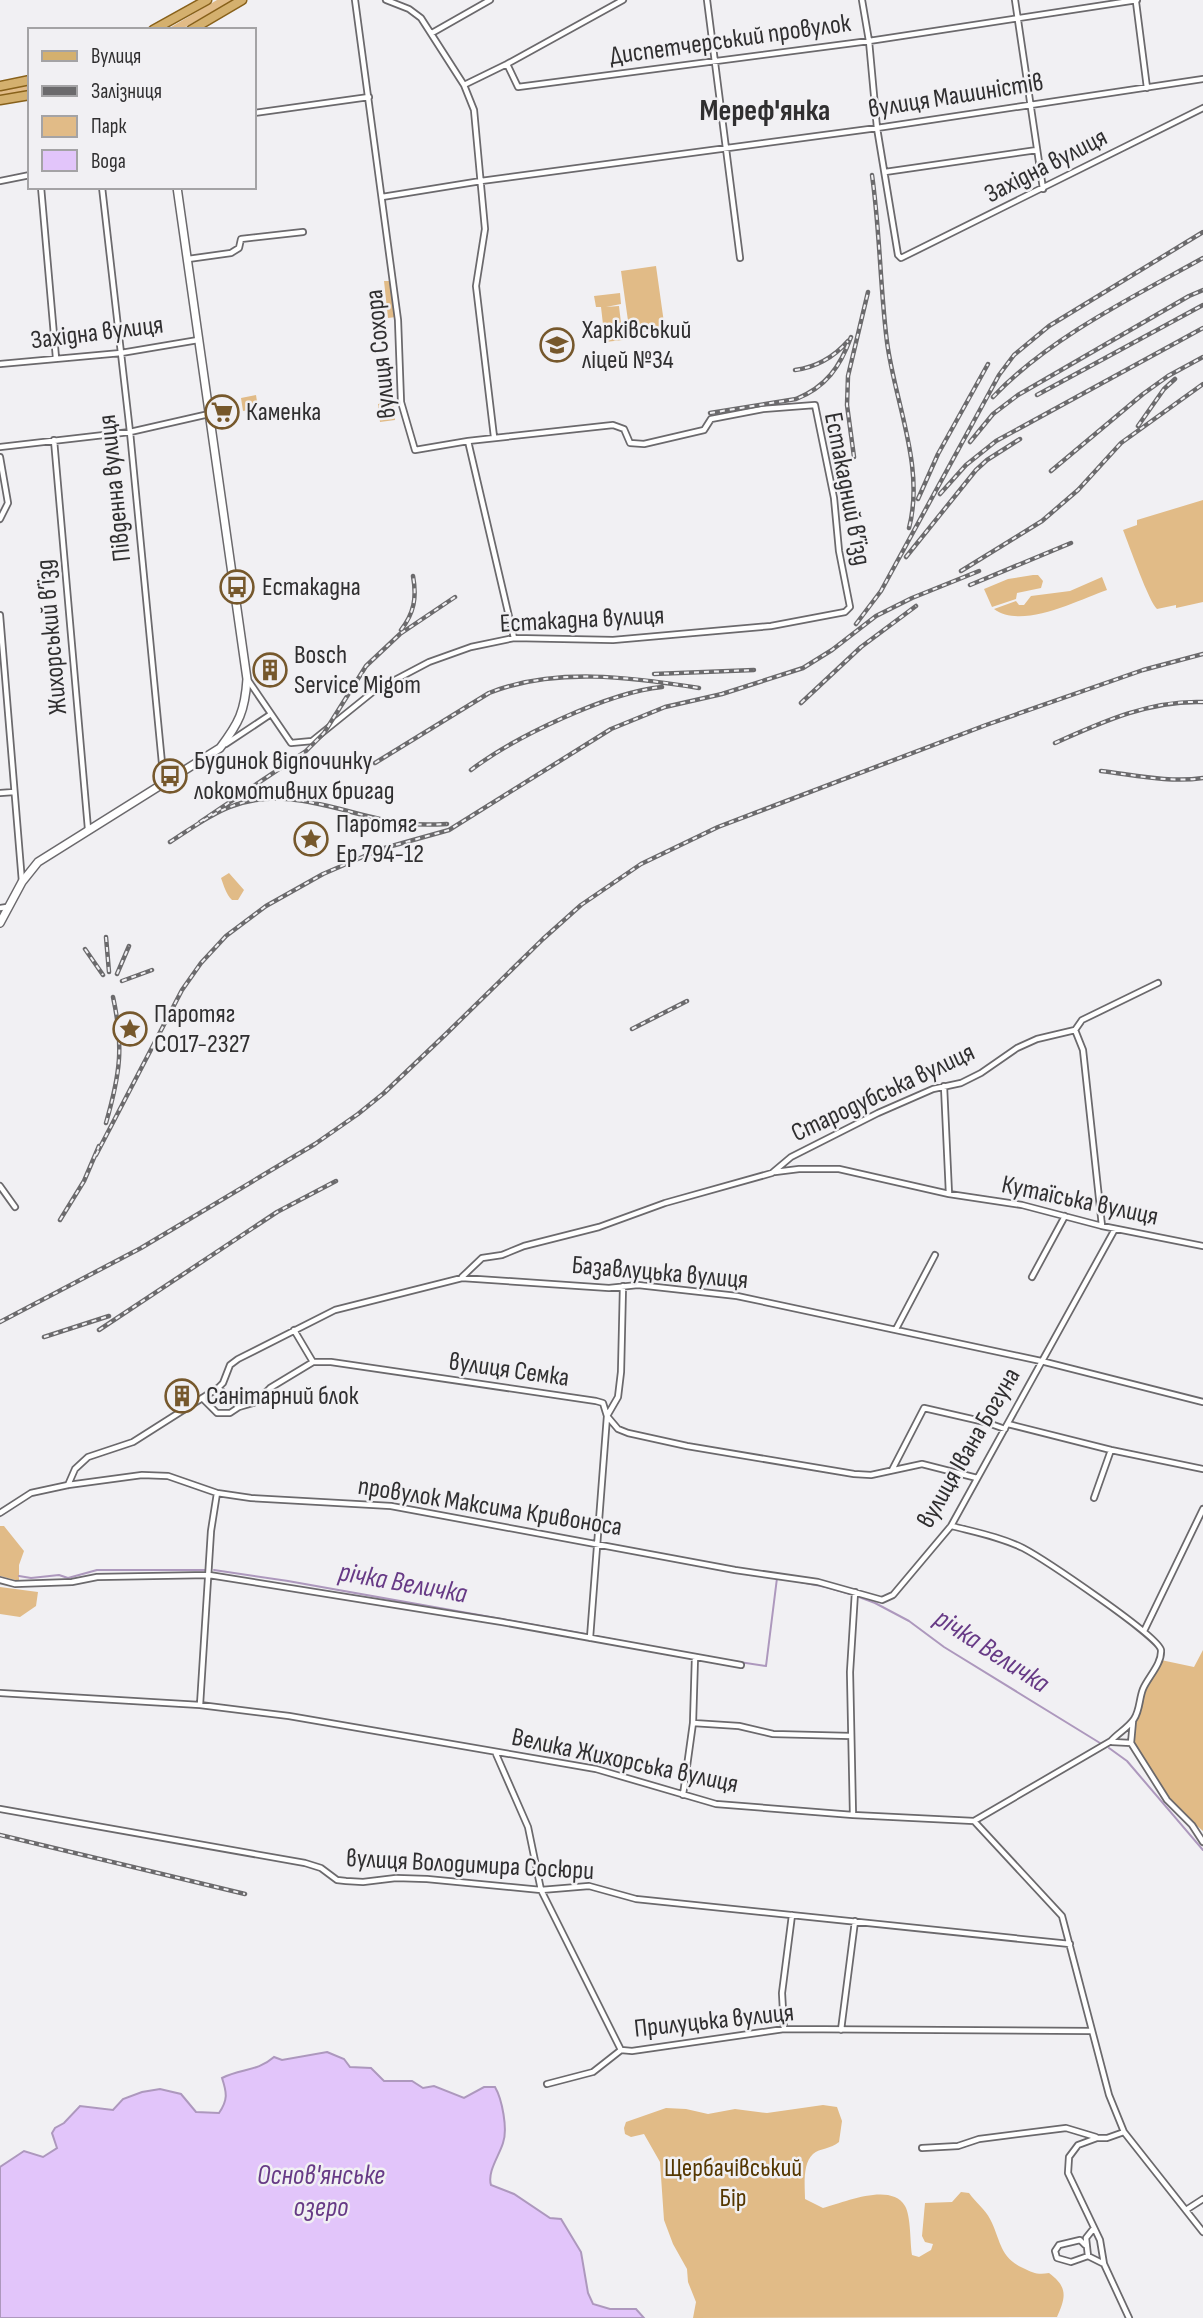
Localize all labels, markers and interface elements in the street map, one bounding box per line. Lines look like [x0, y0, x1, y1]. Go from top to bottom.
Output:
street label: Диспетчерський провулок [608, 8, 853, 72]
legend [28, 28, 256, 189]
text: Вулиця [91, 44, 141, 69]
street label: вулиця Машиністів [866, 67, 1046, 125]
text: Залізниця [91, 79, 162, 104]
district label: Мереф'янка [700, 93, 830, 129]
text: Парк [91, 114, 126, 139]
street label: Західна вулиця [979, 122, 1113, 210]
text: Вода [91, 149, 126, 174]
street label: вулиця Сохора [359, 288, 403, 420]
street label: Західна вулиця [29, 309, 165, 357]
place label: Харківський ліцей №34 [581, 315, 691, 376]
school or university icon: Харківський ліцей №34 [538, 326, 576, 364]
supermarket icon: Каменка [203, 393, 241, 431]
place label: Каменка [246, 397, 321, 428]
street label: Естакадний в’їзд [817, 410, 877, 568]
street label: Південна вулиця [92, 413, 138, 563]
street label: Жихорський в’їзд [30, 558, 74, 716]
bus stop icon: Естакадна [218, 568, 256, 606]
place label: Естакадна [262, 572, 361, 603]
street label: Естакадна вулиця [499, 600, 665, 640]
place label: Bosch Service Migom [294, 640, 421, 701]
building icon: Bosch Service Migom [251, 651, 289, 689]
place label: Будинок відпочинку локомотивних бригад [194, 746, 395, 807]
bus stop icon: Будинок відпочинку локомотивних бригад [151, 757, 189, 795]
place label: Паротяг Ер 794-12 [336, 809, 424, 870]
place icon: Паротяг Ер 794-12 [292, 820, 330, 858]
place label: Паротяг СО17-2327 [154, 999, 250, 1060]
place icon: Паротяг СО17-2327 [111, 1010, 149, 1048]
street label: Стародубська вулиця [786, 1037, 980, 1149]
street label: Кутаїська вулиця [999, 1169, 1161, 1233]
street label: Базавлуцька вулиця [570, 1250, 750, 1296]
street label: вулиця Семка [447, 1346, 571, 1394]
street label: вулиця Івана Богуна [911, 1362, 1027, 1534]
building icon: Санітарний блок [163, 1377, 201, 1415]
place label: Санітарний блок [206, 1381, 359, 1412]
street label: провулок Максима Кривоноса [356, 1471, 624, 1543]
water label: річка Величка [335, 1555, 471, 1611]
water label: річка Величка [928, 1601, 1056, 1701]
street label: Велика Жихорська вулиця [509, 1722, 741, 1800]
street label: вулиця Володимира Сосюри [345, 1843, 595, 1887]
street label: Прилуцька вулиця [633, 1997, 795, 2045]
park label: Щербачівський Бір [664, 2153, 802, 2214]
water label: Основ'янське озеро [257, 2159, 385, 2224]

